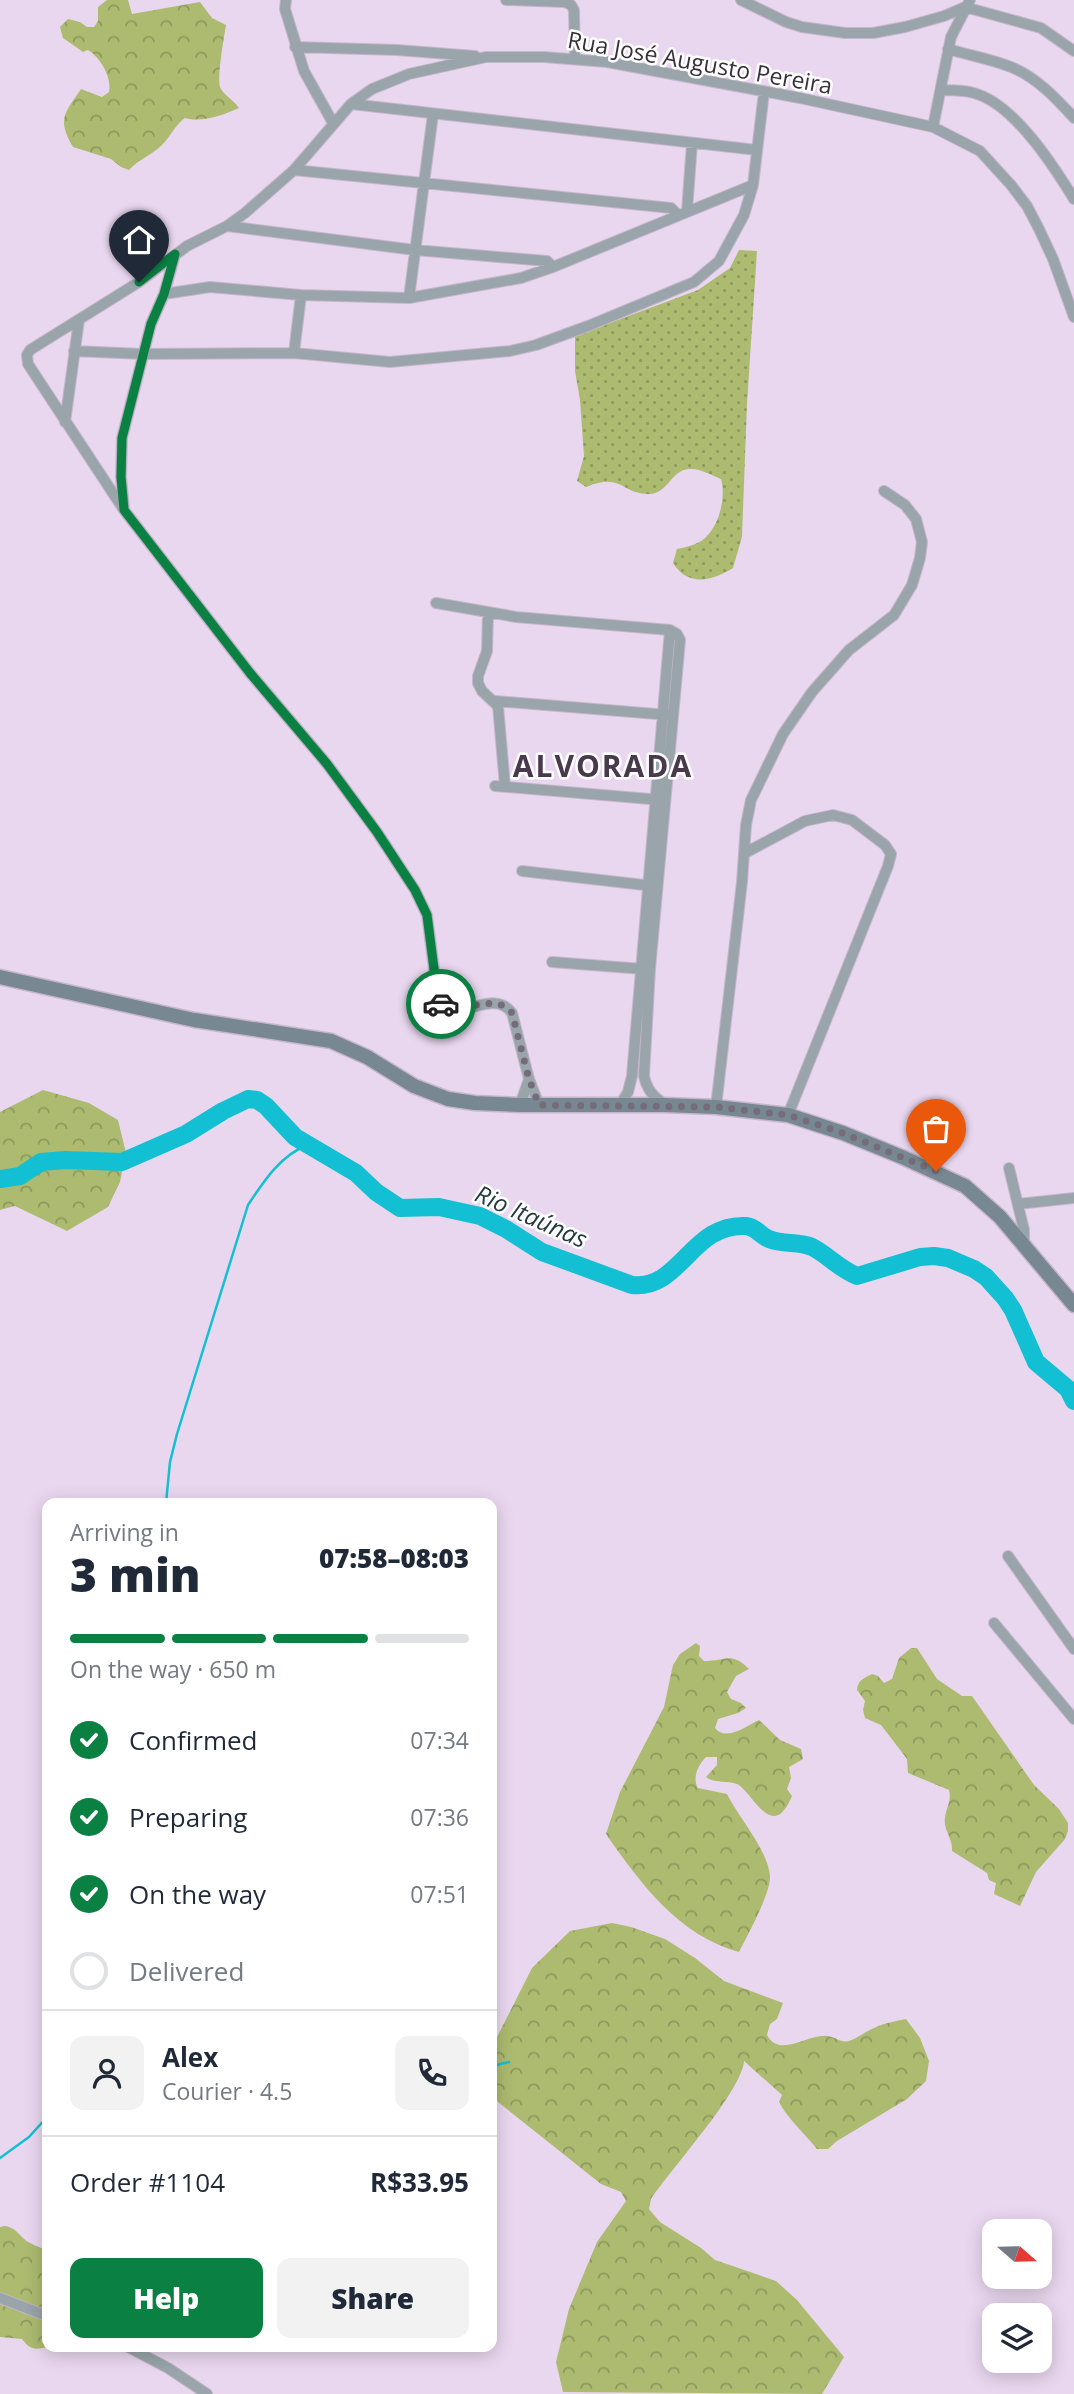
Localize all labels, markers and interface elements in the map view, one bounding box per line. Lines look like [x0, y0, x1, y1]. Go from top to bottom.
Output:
street label: Rua José Augusto Pereira [565, 23, 835, 101]
pin [109, 210, 169, 282]
icon: home [120, 221, 158, 259]
district label: ALVORADA [513, 745, 693, 786]
courier [406, 969, 476, 1039]
icon: car [422, 985, 460, 1023]
pin [906, 1099, 966, 1171]
icon: bag [917, 1110, 955, 1148]
water label: Rio Itaúnas [471, 1176, 593, 1255]
text: Arriving in [70, 1516, 179, 1548]
text: 07:58–08:03 [319, 1540, 469, 1576]
text: 3 min [70, 1543, 201, 1605]
text: On the way · 650 m [70, 1653, 276, 1685]
icon: check [70, 1721, 108, 1759]
text: Confirmed [129, 1722, 257, 1758]
text: 07:34 [410, 1724, 469, 1756]
icon: check [70, 1798, 108, 1836]
text: Preparing [129, 1799, 247, 1835]
text: 07:36 [410, 1801, 469, 1833]
icon: check [70, 1875, 108, 1913]
text: On the way [129, 1876, 266, 1912]
text: 07:51 [410, 1878, 469, 1910]
text: Delivered [129, 1953, 244, 1989]
button: person [70, 2036, 144, 2110]
button: phone [395, 2036, 469, 2110]
text: Alex [162, 2039, 218, 2075]
text: Courier · 4.5 [162, 2075, 292, 2107]
text: Order #1104 [70, 2164, 225, 2200]
text: R$33.95 [370, 2164, 469, 2200]
north arrow [982, 2219, 1052, 2289]
map controls [982, 2219, 1052, 2373]
button: Help [70, 2258, 263, 2338]
button: Share [277, 2258, 469, 2338]
button: layers [982, 2303, 1052, 2373]

